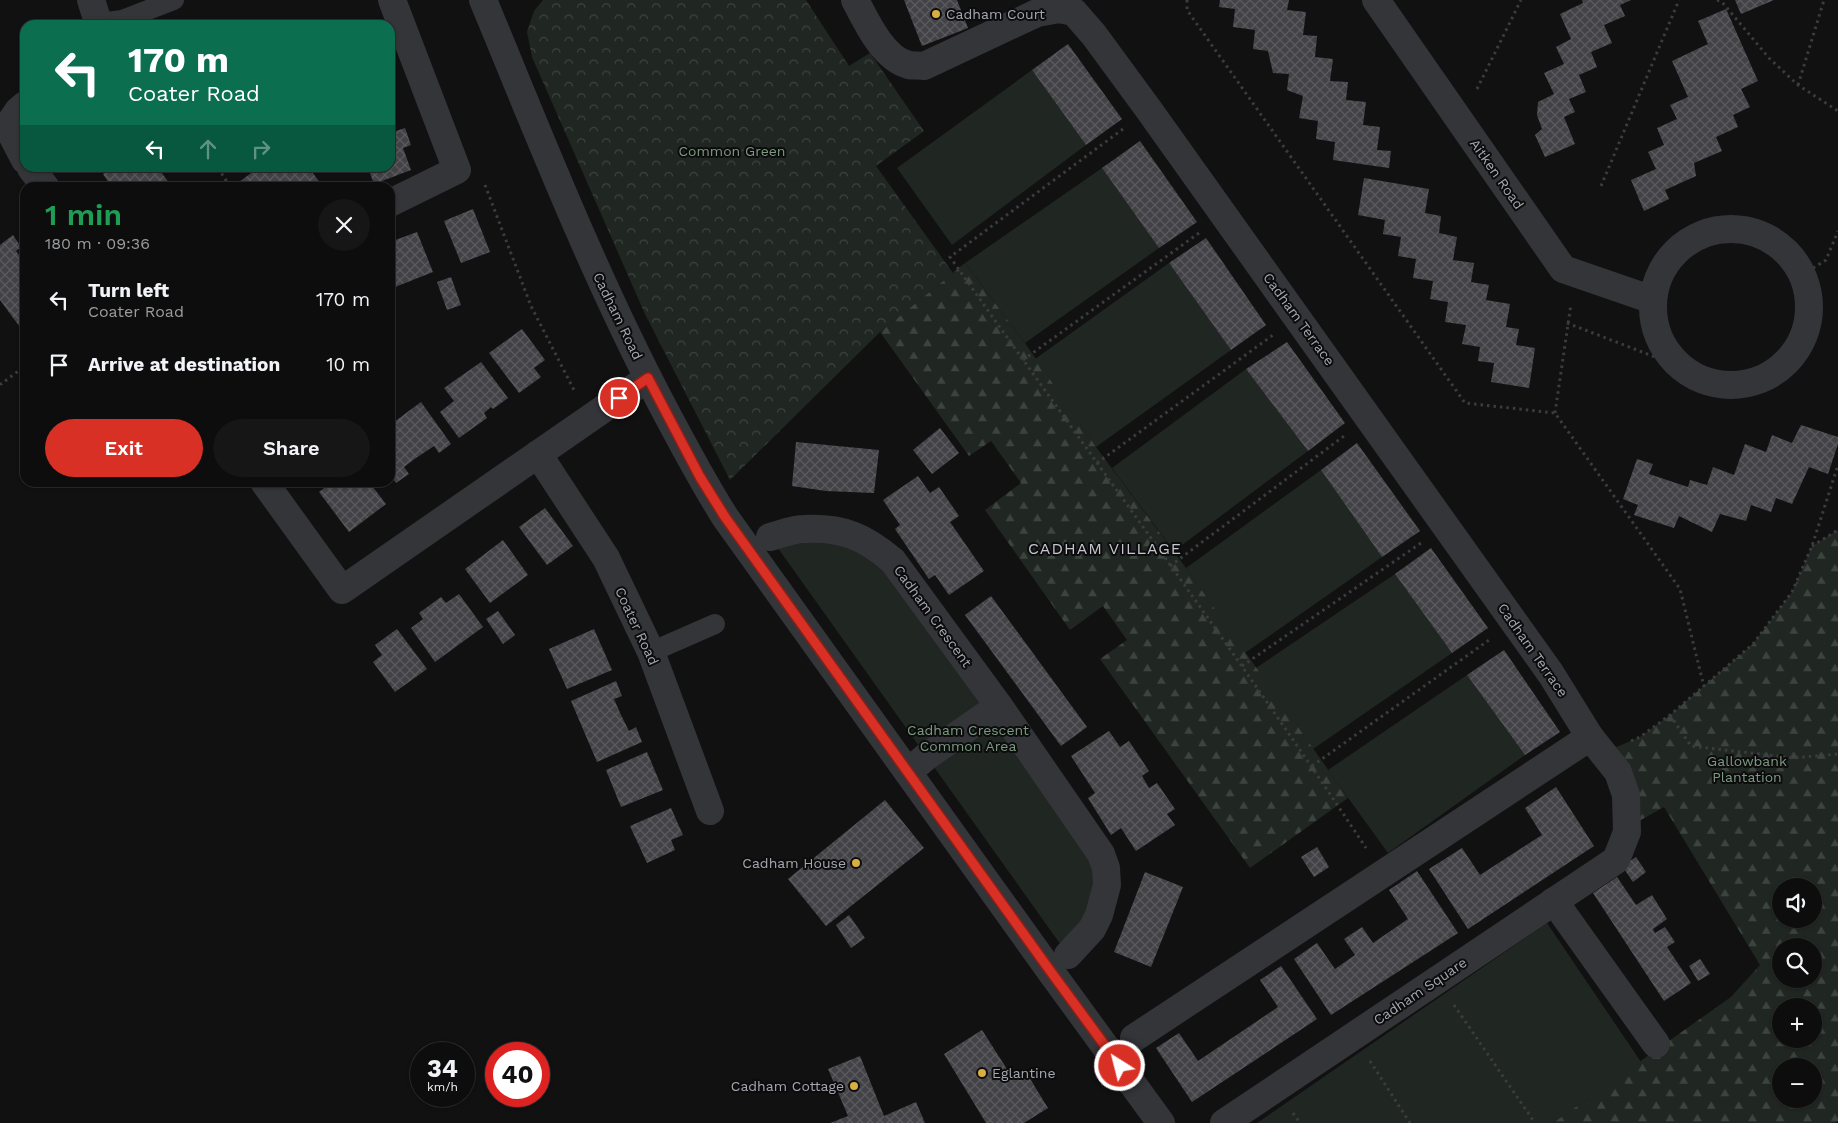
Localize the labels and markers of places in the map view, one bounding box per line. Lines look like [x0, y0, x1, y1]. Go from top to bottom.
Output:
place label: Cadham Court [946, 6, 1045, 22]
marker: Cadham Court [930, 8, 942, 20]
pin [598, 377, 640, 419]
place label: Cadham House [742, 855, 846, 871]
marker: Cadham House [850, 857, 862, 869]
place label: Eglantine [992, 1065, 1056, 1081]
marker: Eglantine [976, 1067, 988, 1079]
place label: Cadham Cottage [731, 1078, 844, 1094]
marker: Cadham Cottage [848, 1080, 860, 1092]

